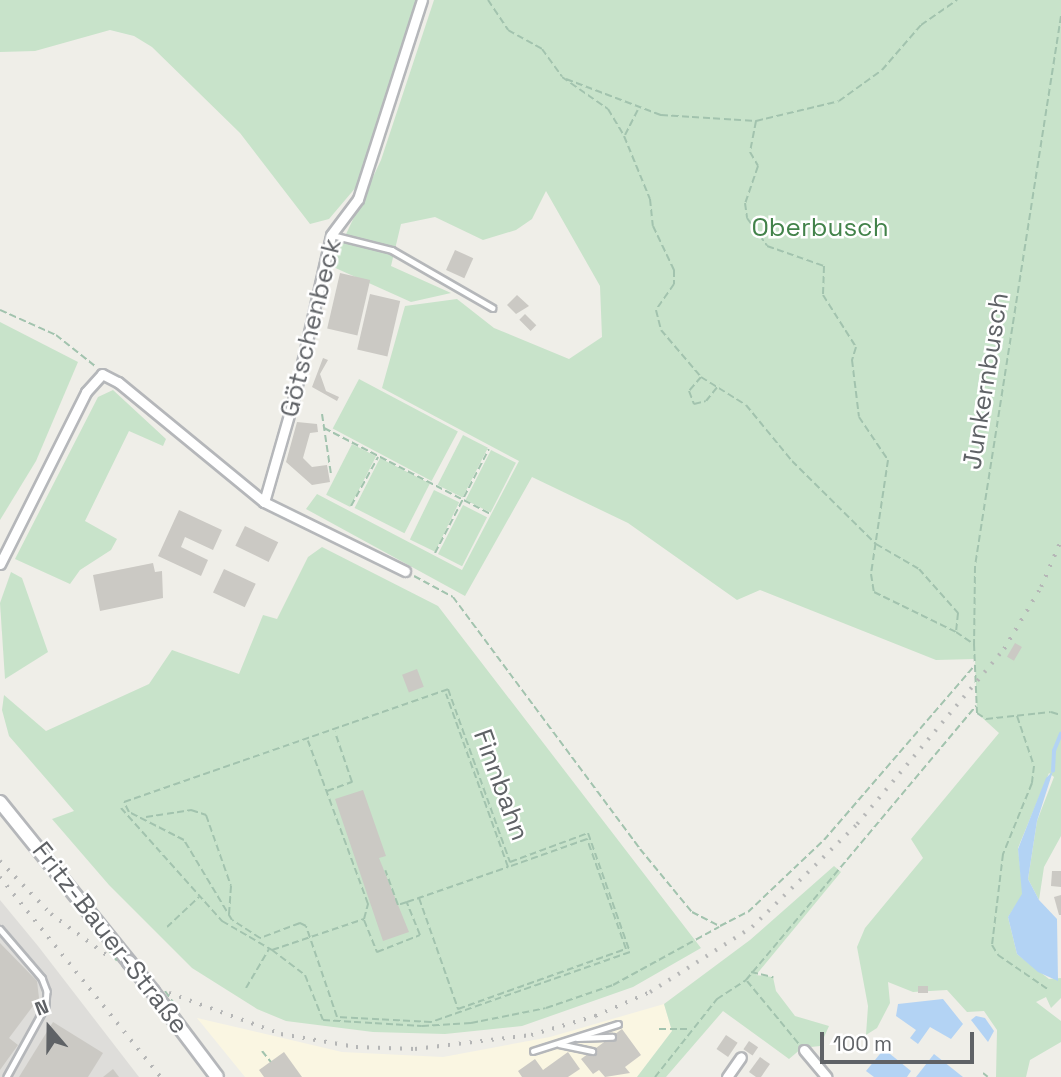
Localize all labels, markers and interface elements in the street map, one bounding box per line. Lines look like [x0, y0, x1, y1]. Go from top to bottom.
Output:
park label: Oberbusch [751, 212, 889, 244]
street label: Götschenbeck [274, 236, 348, 420]
street label: Junkernbusch [957, 290, 1015, 472]
street label: Finnbahn [467, 725, 535, 845]
street label: Fritz-Bauer-Straße [25, 836, 195, 1040]
north arrow [14, 993, 84, 1063]
text: N [31, 994, 52, 1022]
scale bar [823, 1018, 977, 1062]
text: 100 m [833, 1030, 892, 1057]

